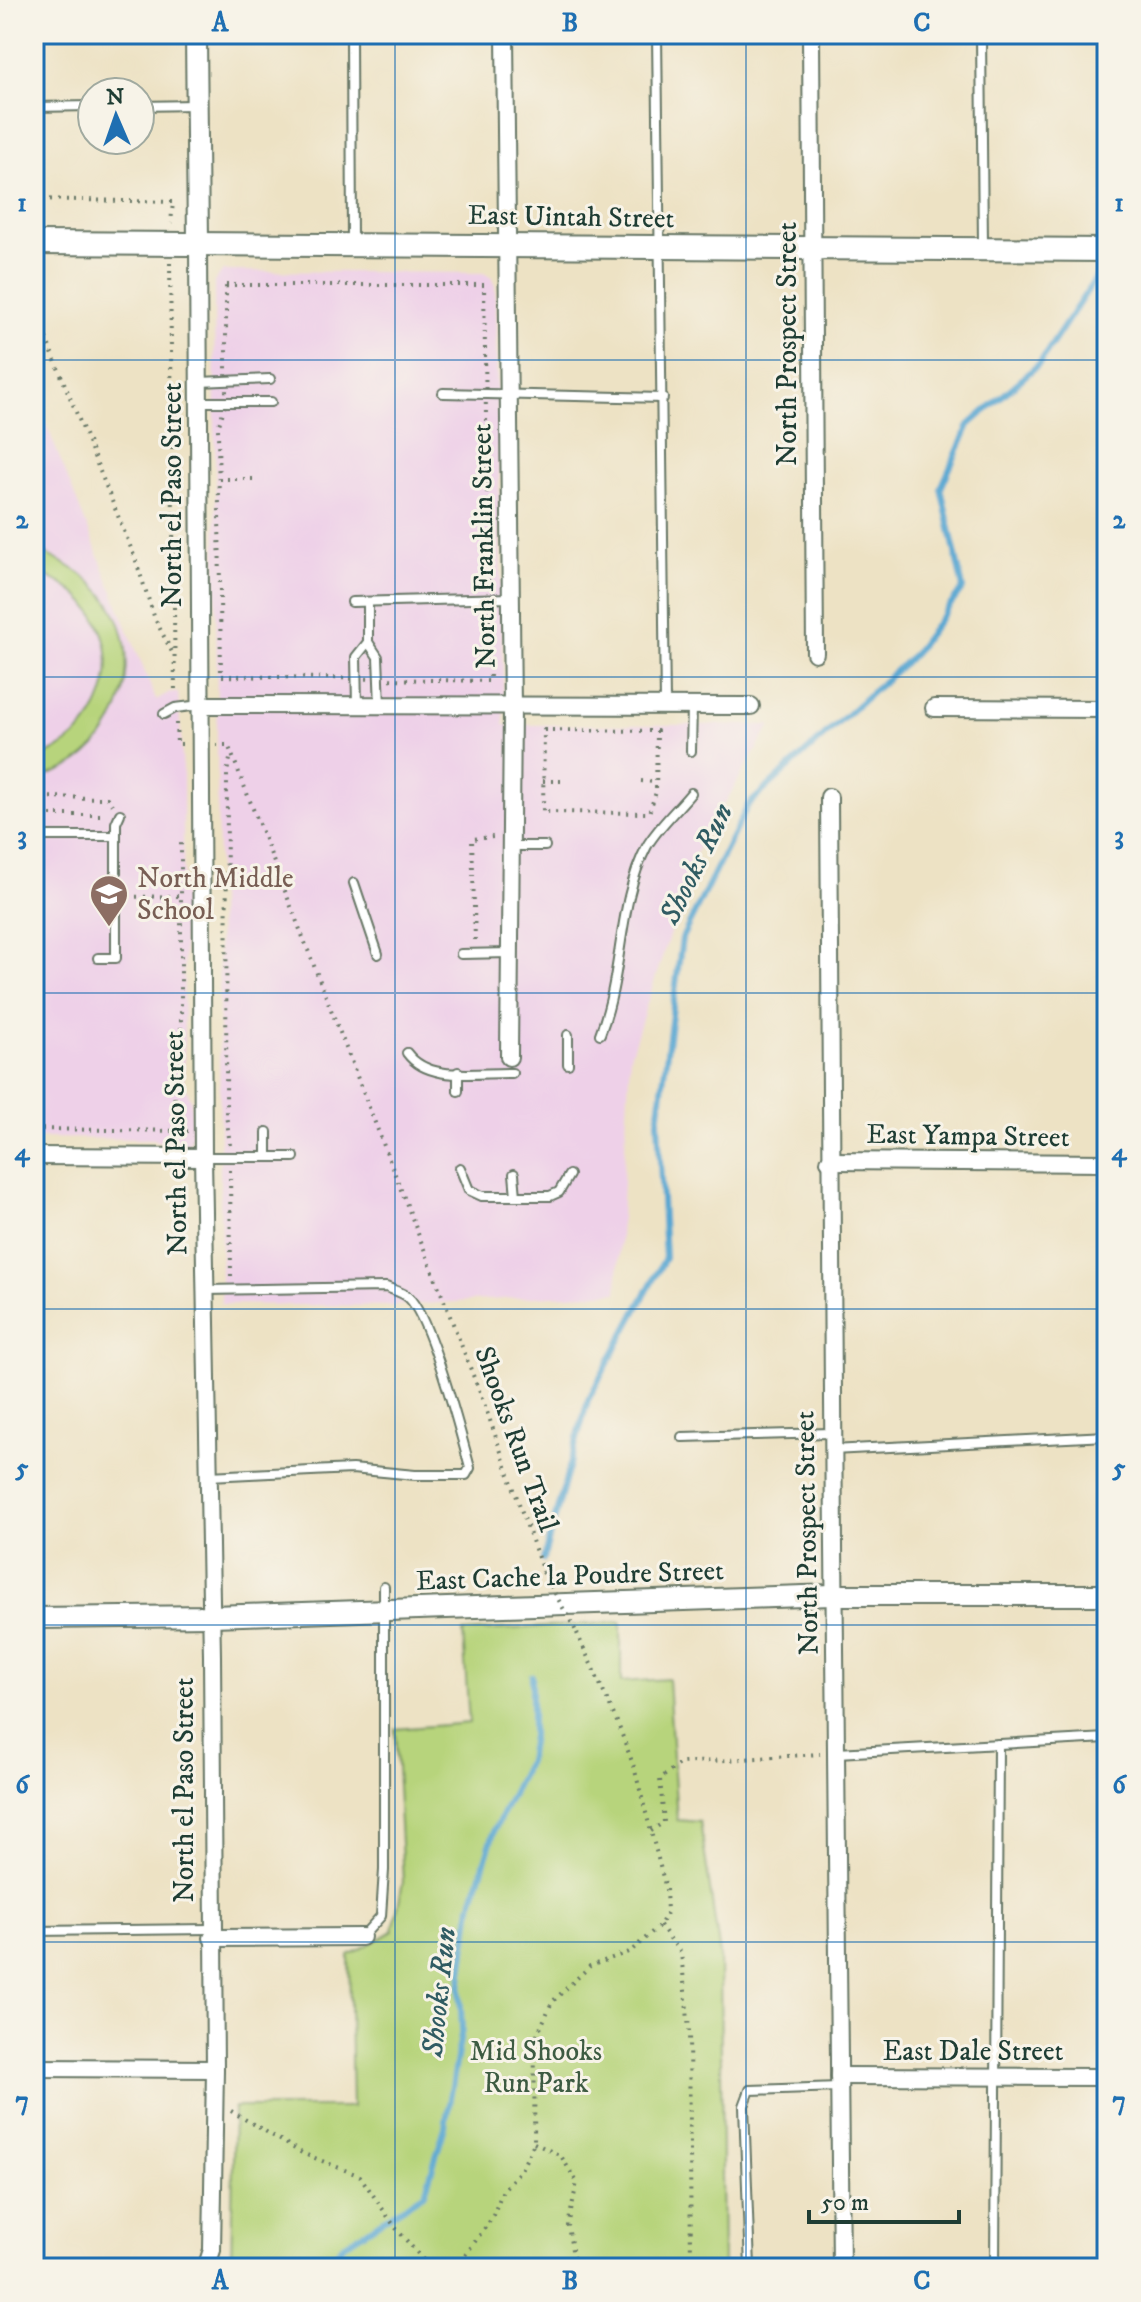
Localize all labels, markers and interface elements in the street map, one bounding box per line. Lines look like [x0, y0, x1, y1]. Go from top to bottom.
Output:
text: A [211, 7, 230, 40]
text: B [562, 7, 578, 40]
text: C [913, 7, 931, 40]
north arrow [76, 76, 156, 156]
text: N [106, 84, 125, 111]
text: 1 [17, 187, 27, 220]
text: 1 [1114, 187, 1124, 220]
street label: East Uintah Street [467, 198, 675, 236]
street label: North Prospect Street [770, 222, 805, 466]
street label: North el Paso Street [155, 382, 190, 608]
street label: North Franklin Street [464, 423, 504, 669]
text: 2 [16, 504, 30, 537]
text: 2 [1113, 504, 1127, 537]
water label: Shooks Run [651, 797, 742, 932]
text: 3 [17, 820, 27, 853]
text: 3 [1114, 820, 1124, 853]
place label: North Middle School [137, 861, 294, 928]
school or university icon: North Middle School [88, 873, 130, 928]
street label: North el Paso Street [157, 1030, 195, 1256]
street label: East Yampa Street [866, 1117, 1070, 1155]
text: 4 [15, 1136, 31, 1169]
text: 4 [1112, 1136, 1128, 1169]
street label: Shooks Run Trail [466, 1342, 566, 1537]
street label: North Prospect Street [787, 1410, 827, 1656]
text: 5 [15, 1452, 29, 1485]
text: 5 [1112, 1452, 1126, 1485]
street label: East Cache la Poudre Street [415, 1553, 725, 1599]
street label: North el Paso Street [167, 1677, 202, 1903]
text: 6 [15, 1769, 30, 1802]
text: 6 [1112, 1769, 1127, 1802]
water label: Shooks Run [415, 1925, 465, 2060]
park label: Mid Shooks Run Park [470, 2034, 602, 2101]
street label: East Dale Street [883, 2034, 1063, 2069]
text: 7 [15, 2085, 29, 2118]
text: 7 [1112, 2085, 1126, 2118]
scale bar [809, 2174, 959, 2224]
text: 50 m [821, 2188, 869, 2218]
text: A [211, 2265, 230, 2298]
text: B [562, 2265, 578, 2298]
text: C [913, 2265, 931, 2298]

